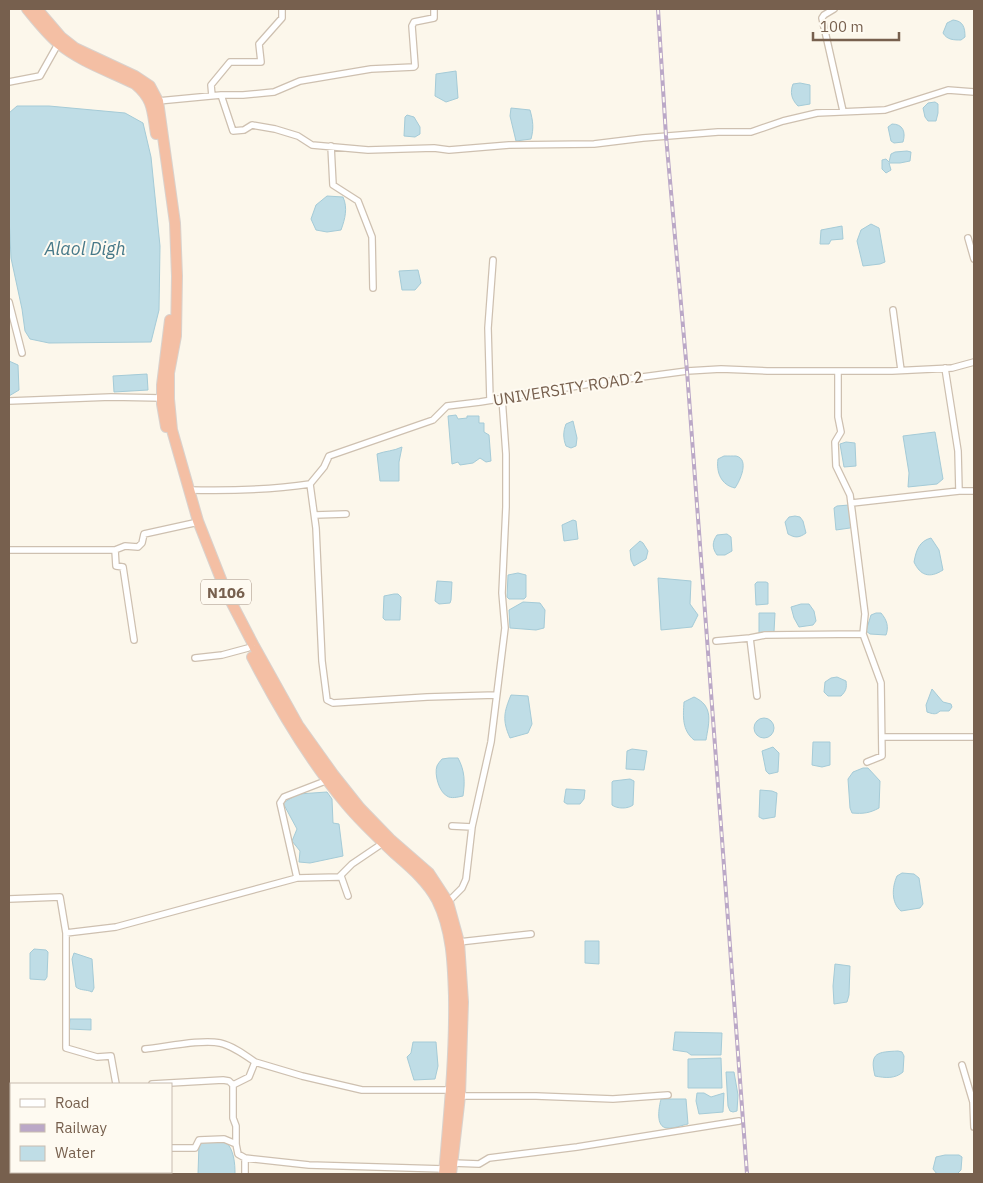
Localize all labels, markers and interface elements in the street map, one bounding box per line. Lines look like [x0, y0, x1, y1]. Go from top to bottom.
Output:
scale bar [813, 10, 899, 42]
text: 100 m [820, 17, 864, 36]
water label: Alaol Digh [43, 237, 126, 260]
street label: UNIVERSITY ROAD 2 [492, 366, 644, 410]
road number: N106 [201, 580, 251, 604]
legend [10, 1083, 172, 1173]
text: Road [55, 1093, 90, 1112]
text: Railway [55, 1118, 108, 1137]
text: Water [55, 1143, 96, 1162]

